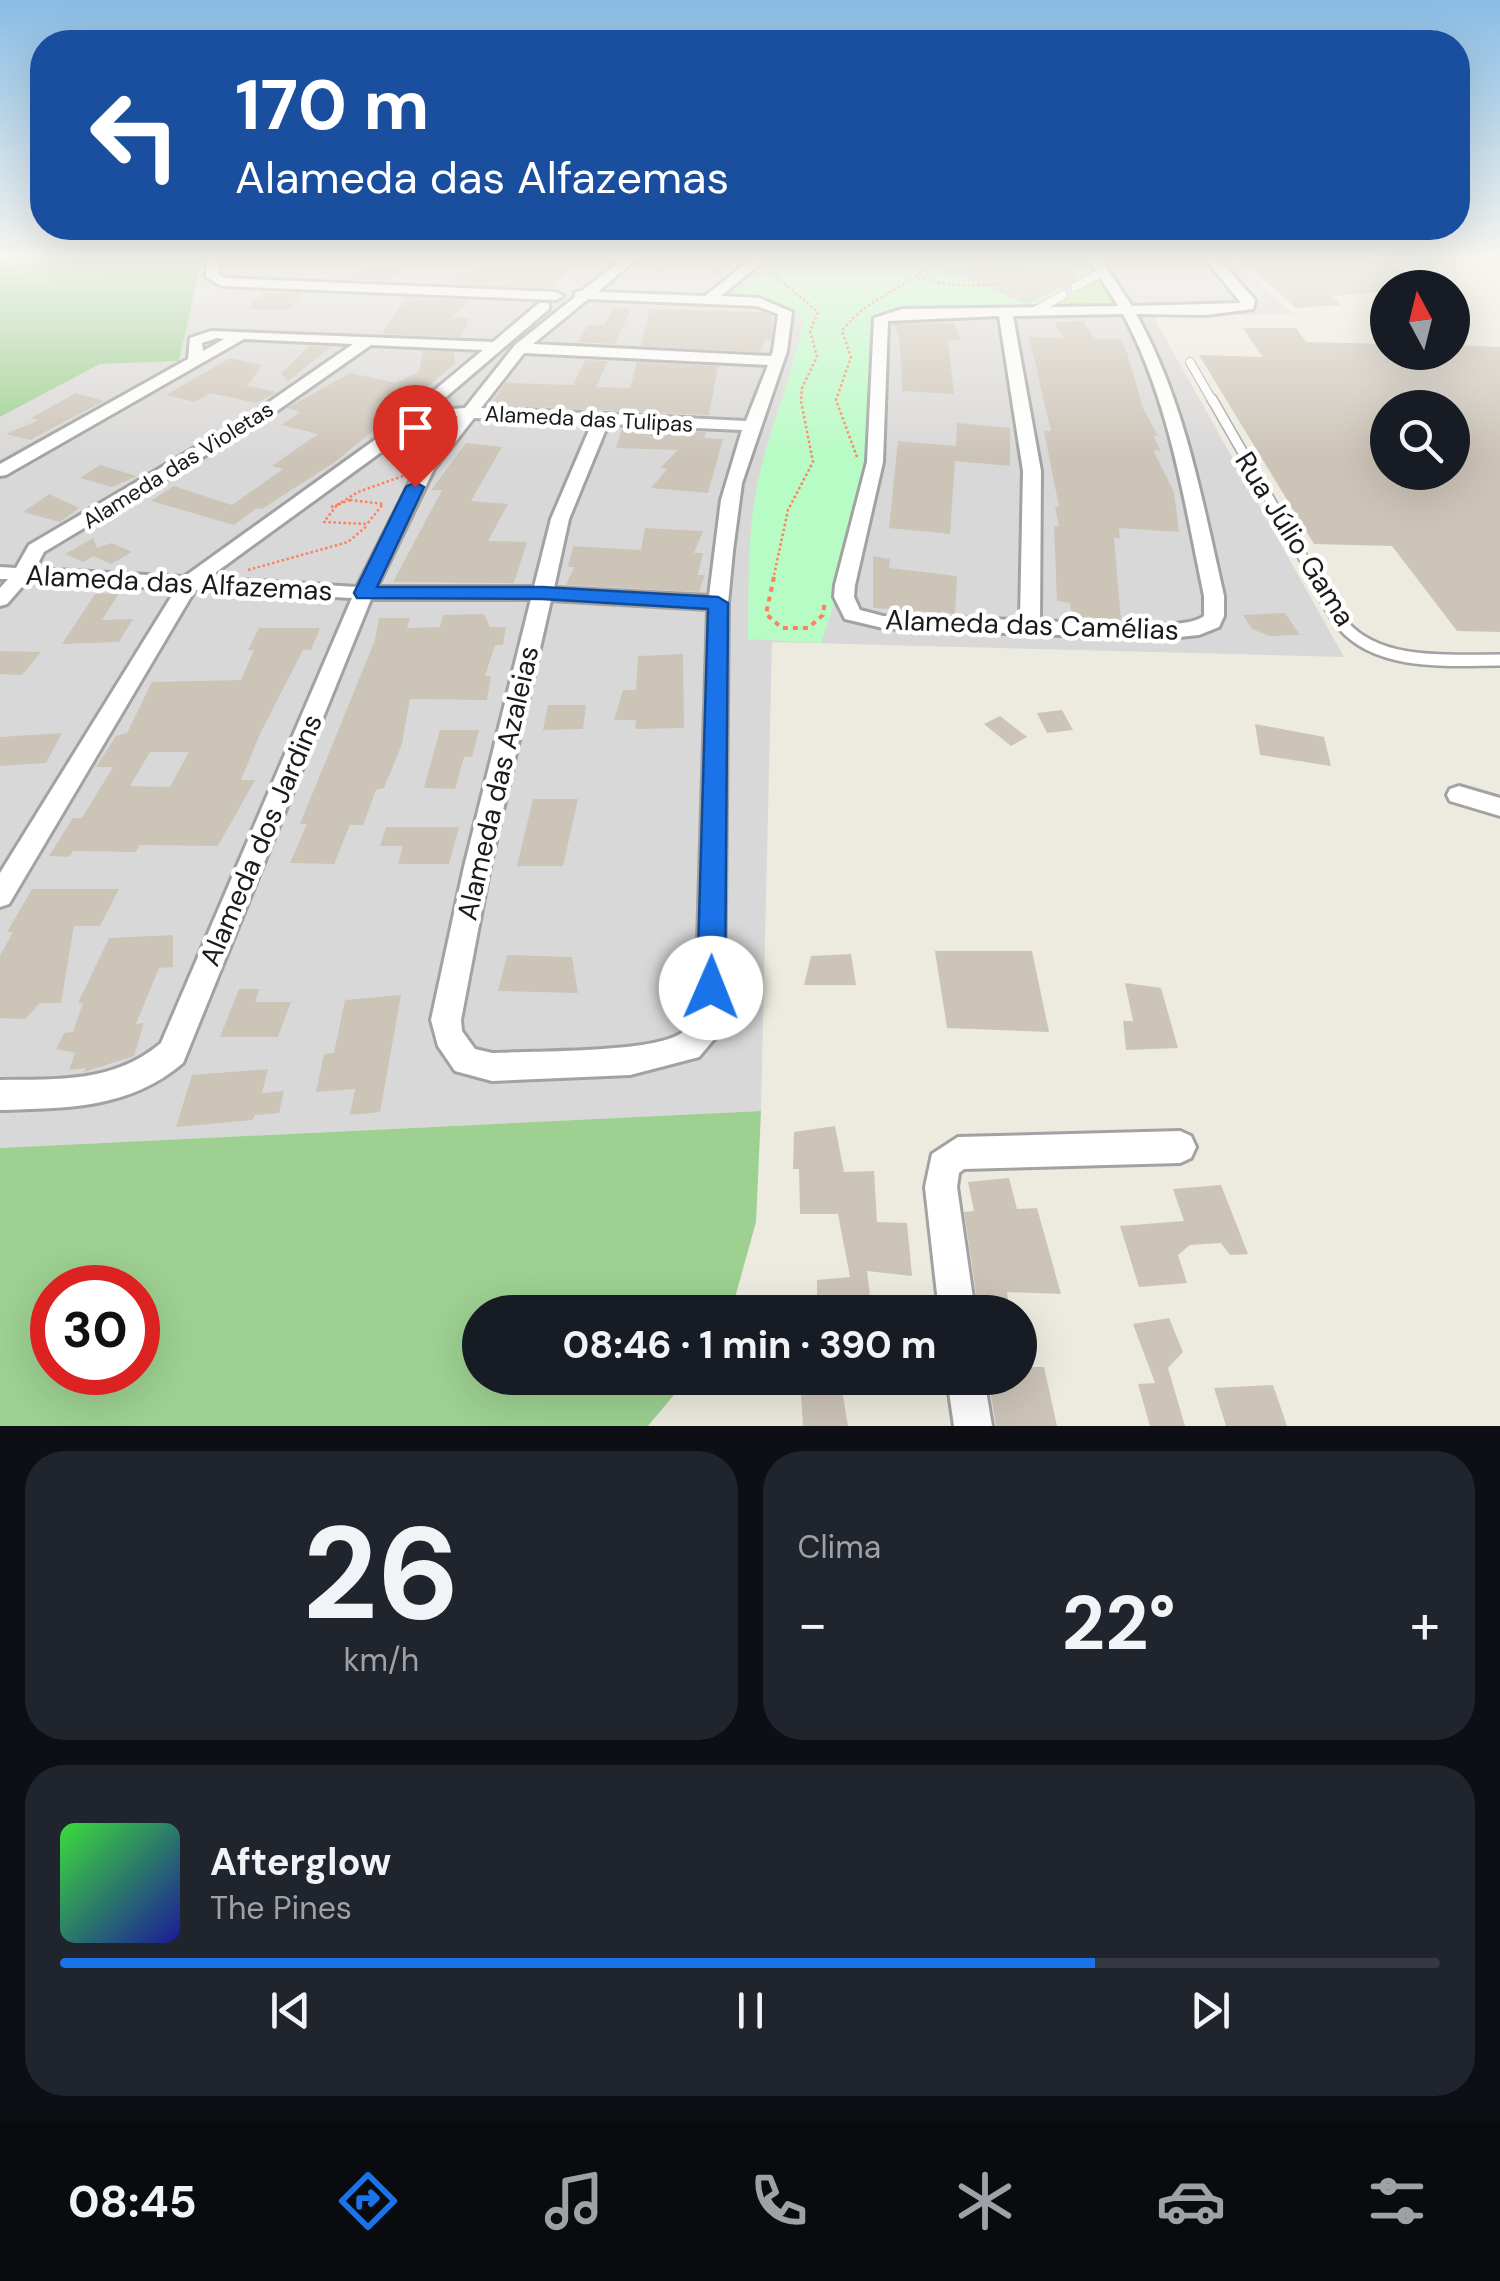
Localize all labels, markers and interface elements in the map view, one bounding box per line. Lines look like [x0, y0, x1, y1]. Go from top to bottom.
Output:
text: 170 m [235, 60, 429, 151]
icon: left [70, 70, 200, 200]
text: Alameda das Alfazemas [235, 148, 729, 207]
north arrow [1370, 270, 1470, 370]
map controls [1370, 270, 1470, 490]
pin [373, 385, 458, 488]
button: search [1370, 390, 1470, 490]
street label: Alameda das Violetas [77, 395, 279, 535]
street label: Alameda das Tulipas [484, 399, 694, 439]
icon: arrive [388, 400, 443, 455]
street label: Rua Júlio Gama [1227, 445, 1363, 633]
street label: Alameda das Alfazemas [25, 556, 333, 610]
street label: Alameda das Camélias [885, 601, 1179, 649]
street label: Alameda das Azaleias [448, 642, 548, 924]
street label: Alameda dos Jardins [191, 708, 331, 972]
position arrow [659, 936, 763, 1040]
speed limit sign: 30 [30, 1265, 160, 1395]
text: 08:46 · 1 min · 390 m [562, 1320, 937, 1370]
text: 26 [303, 1489, 460, 1658]
text: Clima [798, 1526, 881, 1568]
text: 22° [1062, 1575, 1176, 1672]
text: − [798, 1588, 828, 1660]
text: + [1410, 1588, 1440, 1660]
text: km/h [343, 1639, 419, 1681]
text: Afterglow [210, 1837, 391, 1887]
text: The Pines [210, 1887, 352, 1929]
icon: previous [263, 1983, 318, 2038]
icon: pause [723, 1983, 778, 2038]
icon: next [1183, 1983, 1238, 2038]
icon: directions [333, 2166, 403, 2236]
icon: music [539, 2166, 609, 2236]
icon: phone [744, 2166, 814, 2236]
icon: climate [950, 2166, 1020, 2236]
icon: car [1156, 2166, 1226, 2236]
icon: filters [1362, 2166, 1432, 2236]
text: 08:45 [68, 2172, 197, 2231]

